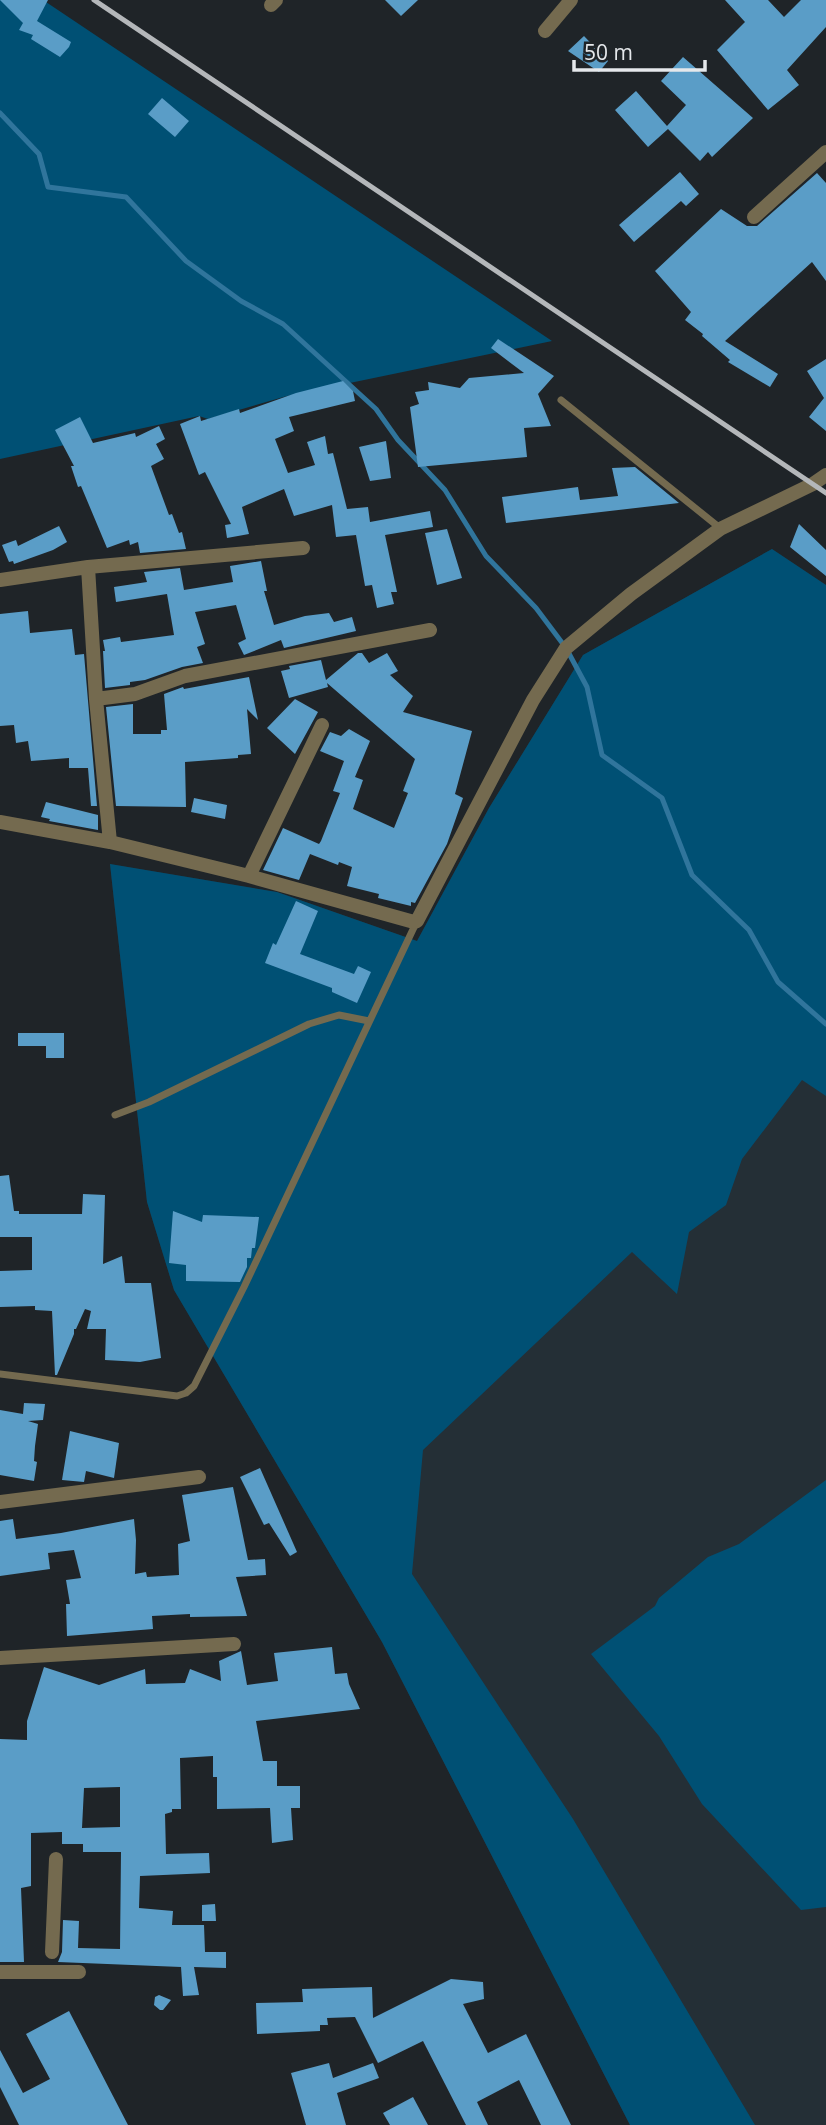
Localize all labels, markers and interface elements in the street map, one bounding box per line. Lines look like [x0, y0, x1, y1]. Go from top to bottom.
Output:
scale bar [574, 28, 705, 72]
text: 50 m [584, 38, 633, 66]

